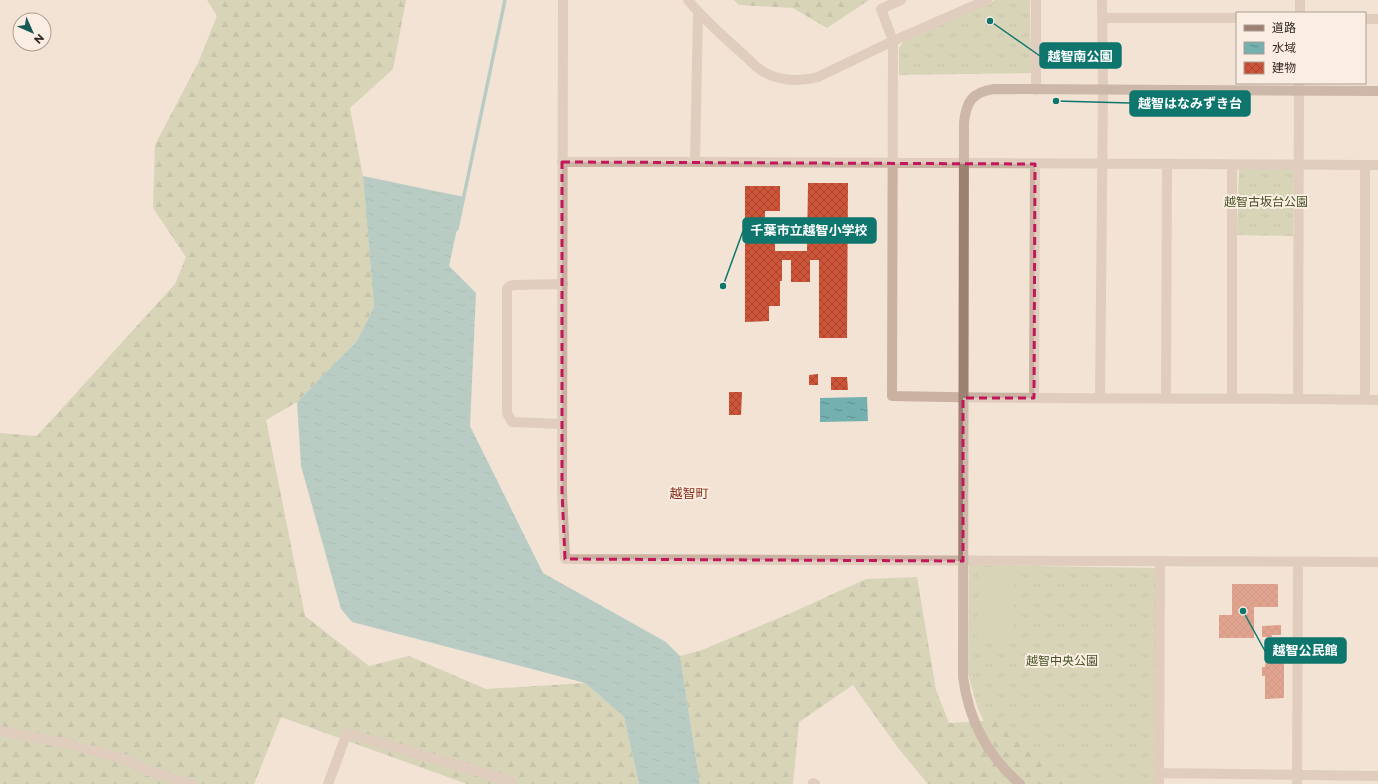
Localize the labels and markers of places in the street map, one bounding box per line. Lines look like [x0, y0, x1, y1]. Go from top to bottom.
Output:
callout: 越智南公園 [1040, 43, 1121, 68]
callout: 越智はなみずき台 [1130, 91, 1250, 116]
callout: 千葉市立越智小学校 [743, 218, 876, 243]
callout: 越智公民館 [1265, 638, 1346, 663]

